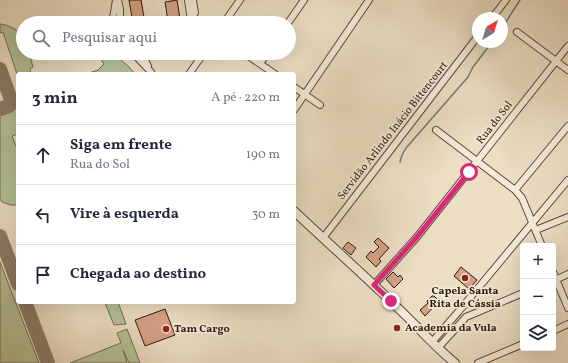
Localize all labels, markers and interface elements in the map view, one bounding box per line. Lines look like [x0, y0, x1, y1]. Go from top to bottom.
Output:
north arrow [472, 12, 508, 48]
search box [16, 16, 296, 60]
icon: search [30, 27, 52, 49]
text: Pesquisar aqui [62, 28, 157, 49]
street label: Servidão Arlindo Inácio Bittencourt [334, 59, 452, 203]
text: 3 min [32, 87, 78, 110]
text: A pé · 220 m [211, 89, 280, 107]
street label: Rua do Sol [473, 98, 517, 148]
text: Siga em frente [70, 135, 172, 156]
icon: ahead [32, 144, 54, 166]
text: 190 m [246, 146, 280, 164]
text: Rua do Sol [70, 156, 130, 174]
route start [460, 163, 478, 181]
icon: left [32, 204, 54, 226]
text: Vire à esquerda [70, 204, 179, 225]
text: 30 m [252, 206, 280, 224]
map controls [520, 243, 556, 351]
button: + [520, 243, 556, 279]
icon: arrive [32, 264, 54, 286]
text: Chegada ao destino [70, 264, 206, 285]
marker: Capela Santa Rita de Cássia [460, 273, 470, 283]
button: − [520, 279, 556, 315]
place label: Capela Santa Rita de Cássia [429, 284, 501, 312]
route end [382, 292, 400, 310]
button: layers [520, 315, 556, 351]
place label: Academia da Vula [405, 321, 497, 336]
place label: Tam Cargo [174, 322, 230, 337]
marker: Academia da Vula [392, 323, 402, 333]
marker: Tam Cargo [161, 324, 171, 334]

